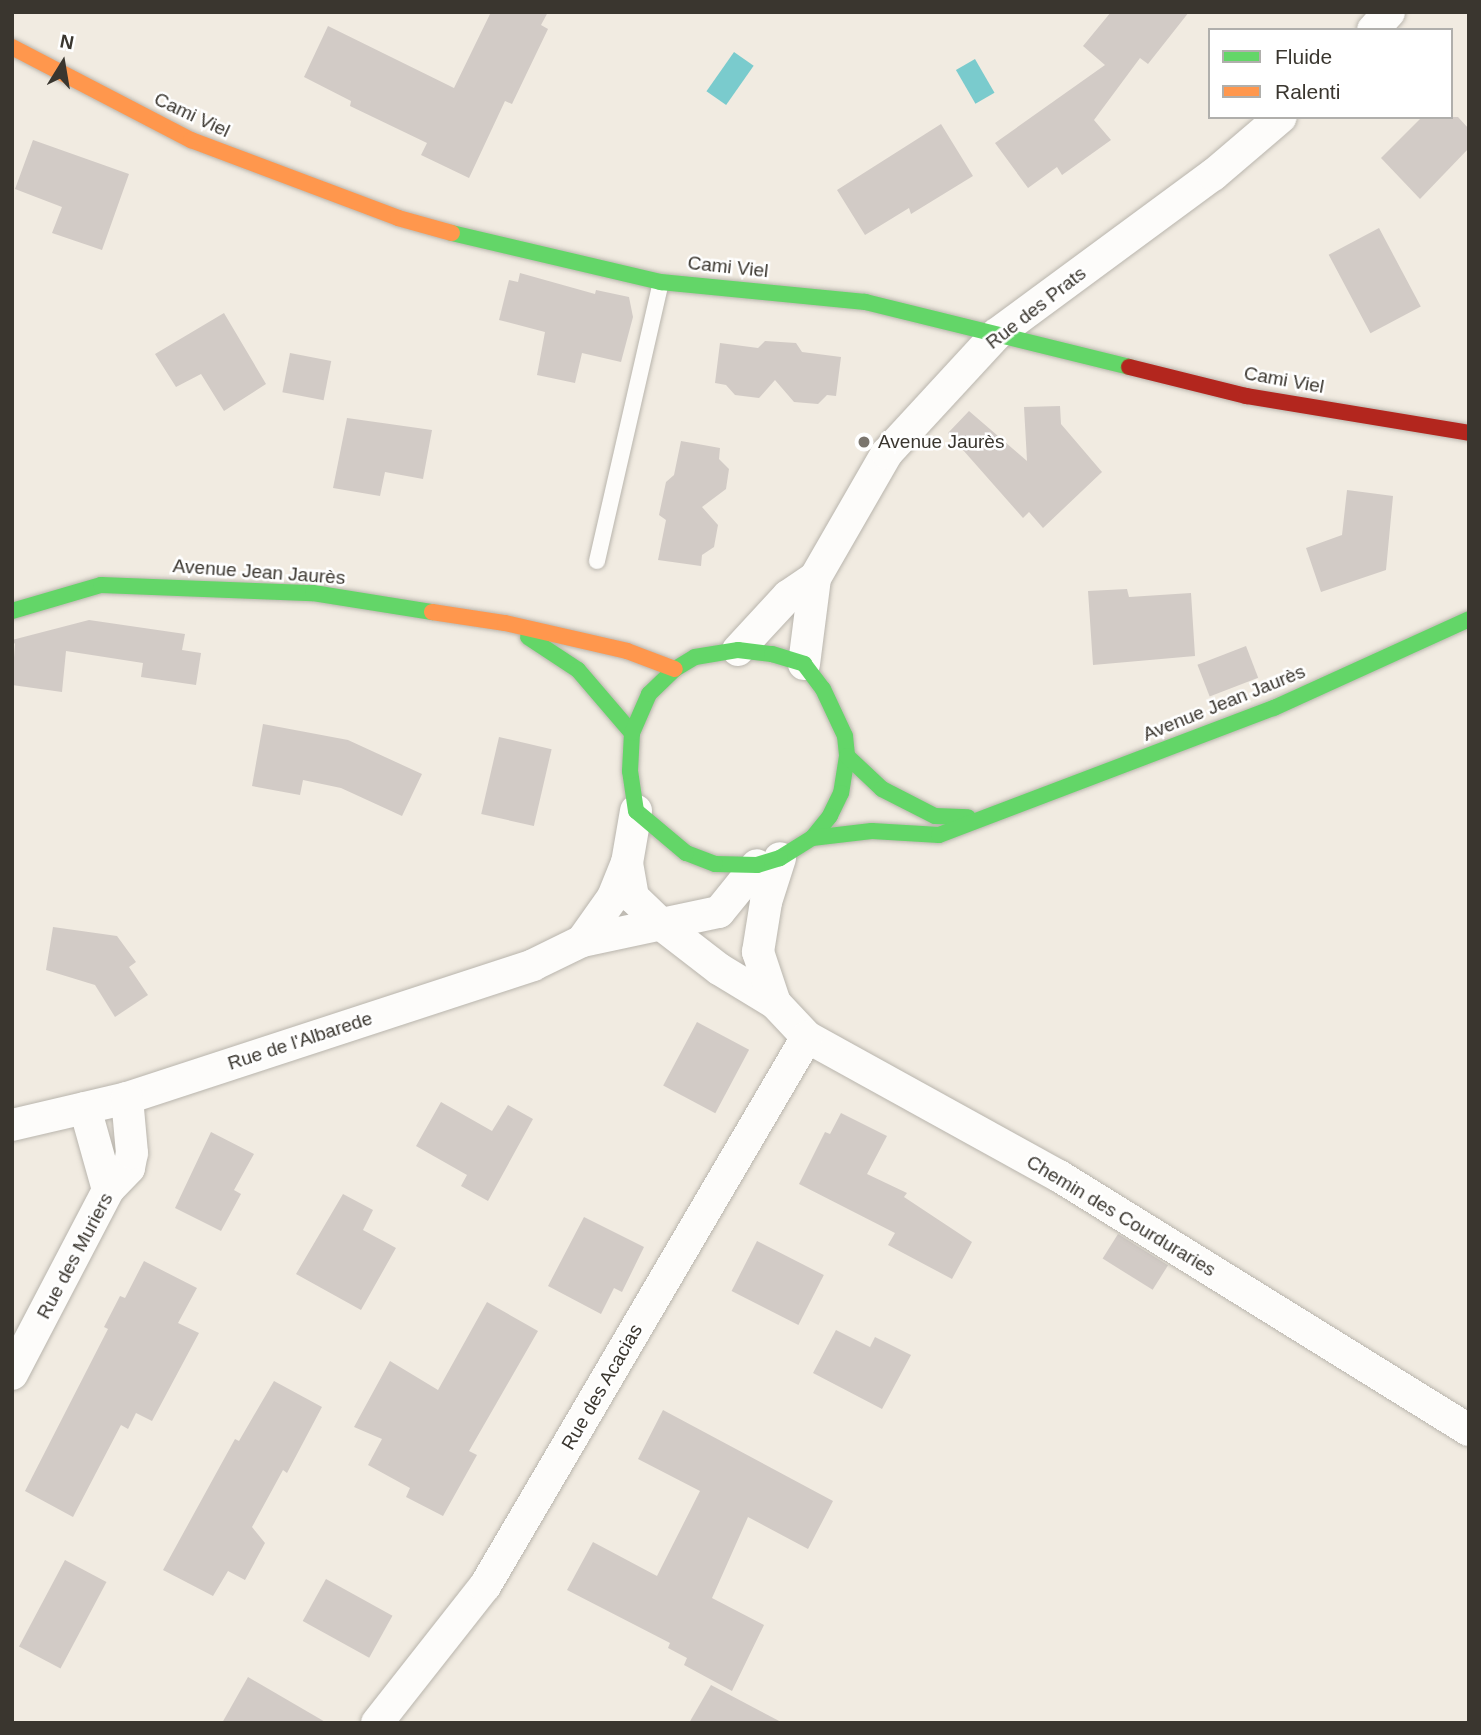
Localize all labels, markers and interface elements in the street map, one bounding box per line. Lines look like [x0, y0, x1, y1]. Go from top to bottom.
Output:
north arrow [28, 28, 98, 98]
legend [1208, 28, 1453, 119]
text: N [58, 30, 76, 54]
text: Fluide [1275, 45, 1332, 68]
text: Ralenti [1275, 80, 1340, 103]
street label: Cami Viel [150, 88, 234, 142]
street label: Cami Viel [687, 251, 769, 283]
street label: Rue des Prats [982, 262, 1090, 354]
street label: Cami Viel [1242, 362, 1326, 398]
place label: Avenue Jaurès [878, 431, 1004, 453]
marker: Avenue Jaurès [856, 434, 872, 450]
street label: Avenue Jean Jaurès [172, 555, 346, 589]
street label: Avenue Jean Jaurès [1140, 660, 1308, 746]
street label: Rue de l'Albarede [225, 1007, 375, 1075]
street label: Chemin des Courduraries [1022, 1150, 1220, 1282]
street label: Rue des Muriers [32, 1189, 118, 1323]
street label: Rue des Acacias [556, 1320, 648, 1454]

